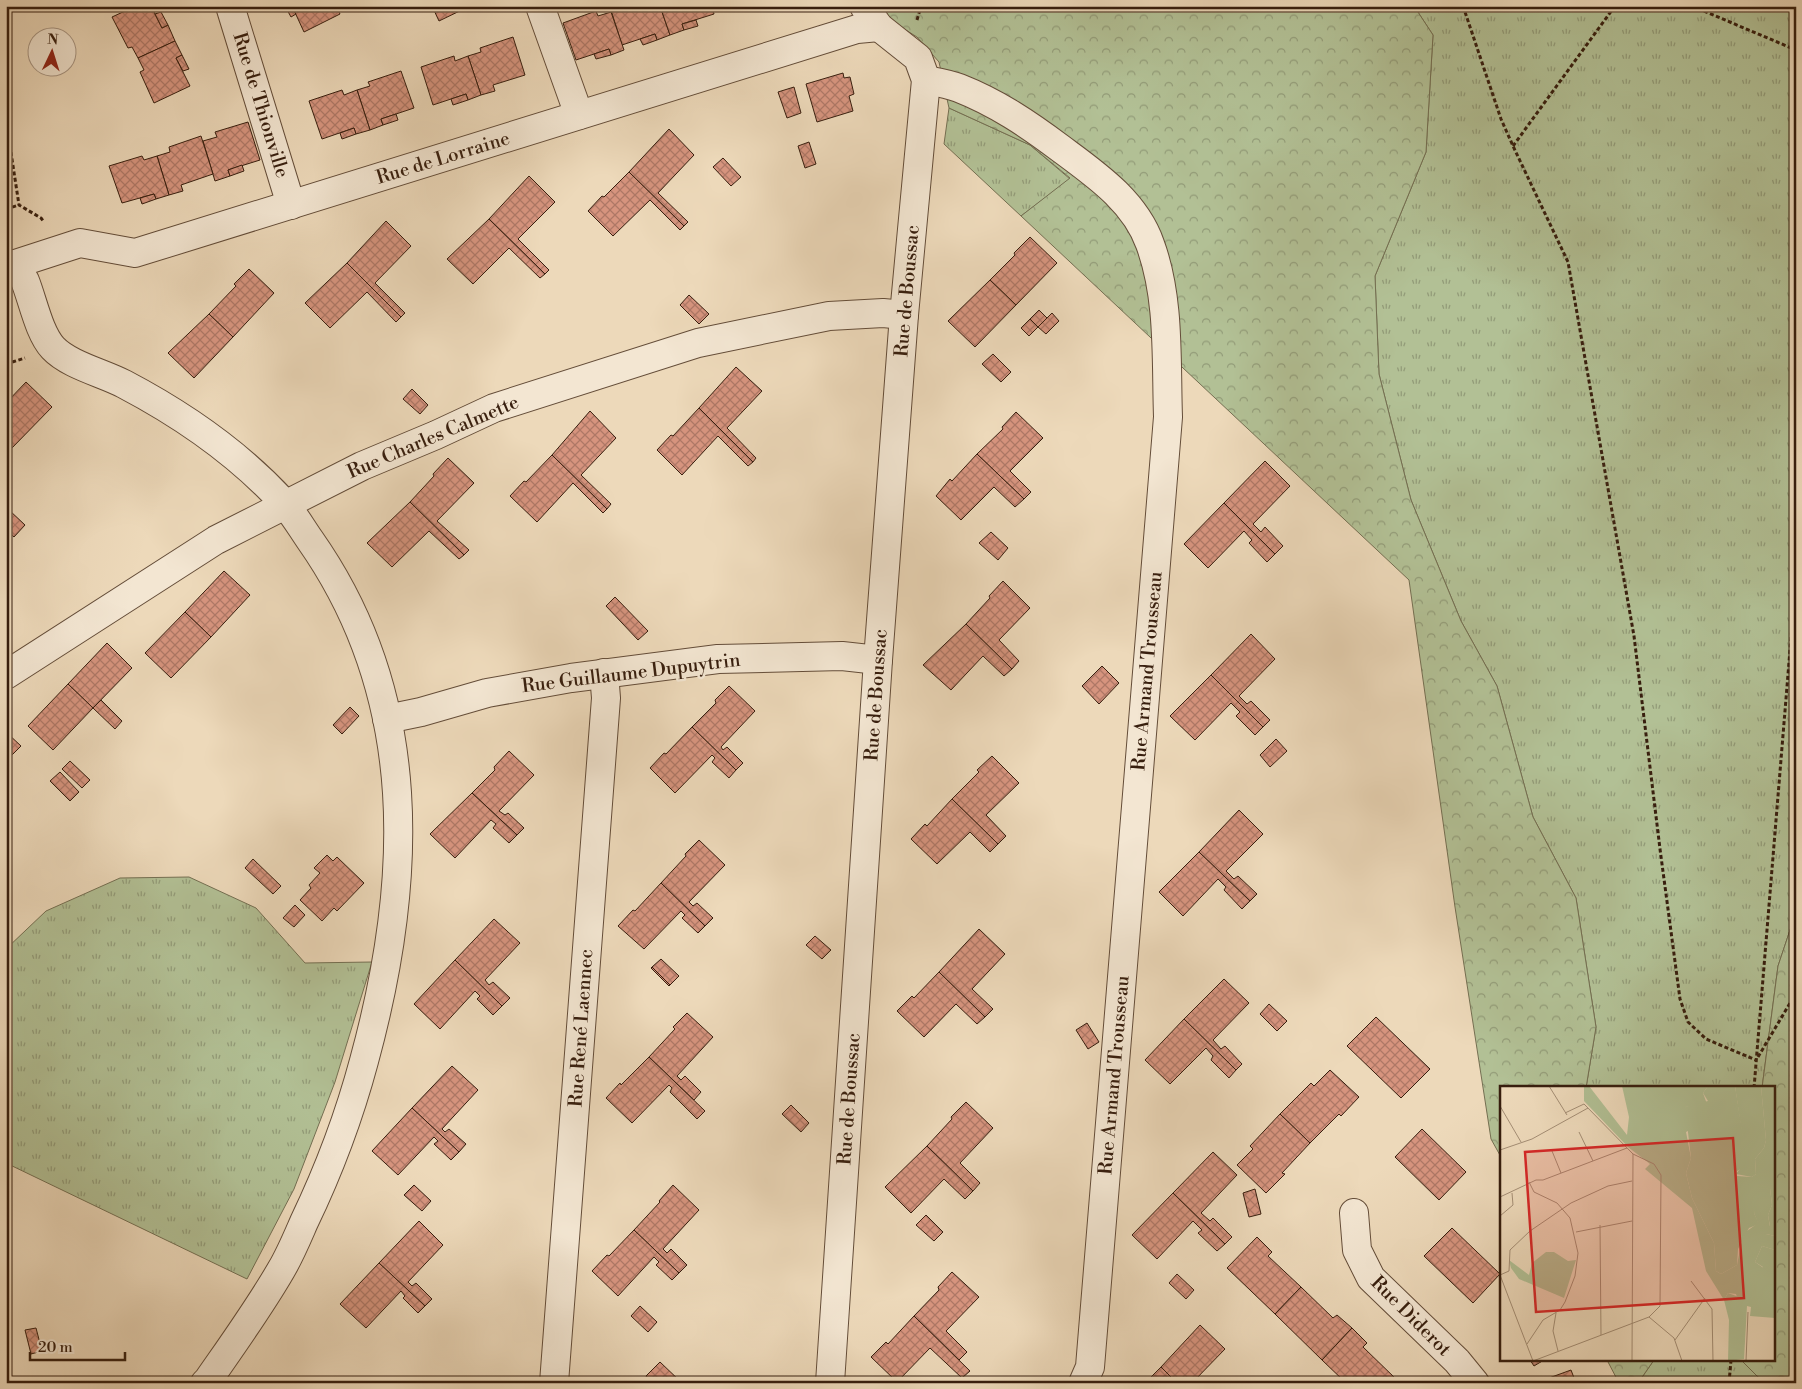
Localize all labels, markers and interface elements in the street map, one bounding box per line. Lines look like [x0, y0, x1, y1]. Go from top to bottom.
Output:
north arrow [28, 28, 78, 78]
street label: Rue de Thionville [227, 29, 295, 181]
text: N [47, 31, 59, 49]
street label: Rue de Lorraine [373, 126, 513, 190]
street label: Rue de Boussac [889, 224, 925, 358]
street label: Rue Charles Calmette [344, 390, 522, 484]
street label: Rue Armand Trousseau [1126, 570, 1168, 772]
street label: Rue de Boussac [859, 628, 893, 762]
street label: Rue Guillaume Dupuytrin [520, 648, 742, 698]
street label: Rue René Laennec [564, 948, 598, 1108]
street label: Rue Armand Trousseau [1093, 974, 1135, 1176]
street label: Rue de Boussac [832, 1032, 866, 1166]
inset map [1500, 1086, 1774, 1362]
street label: Rue Diderot [1366, 1271, 1456, 1361]
scale bar [30, 1329, 125, 1361]
text: 20 m [38, 1338, 73, 1357]

